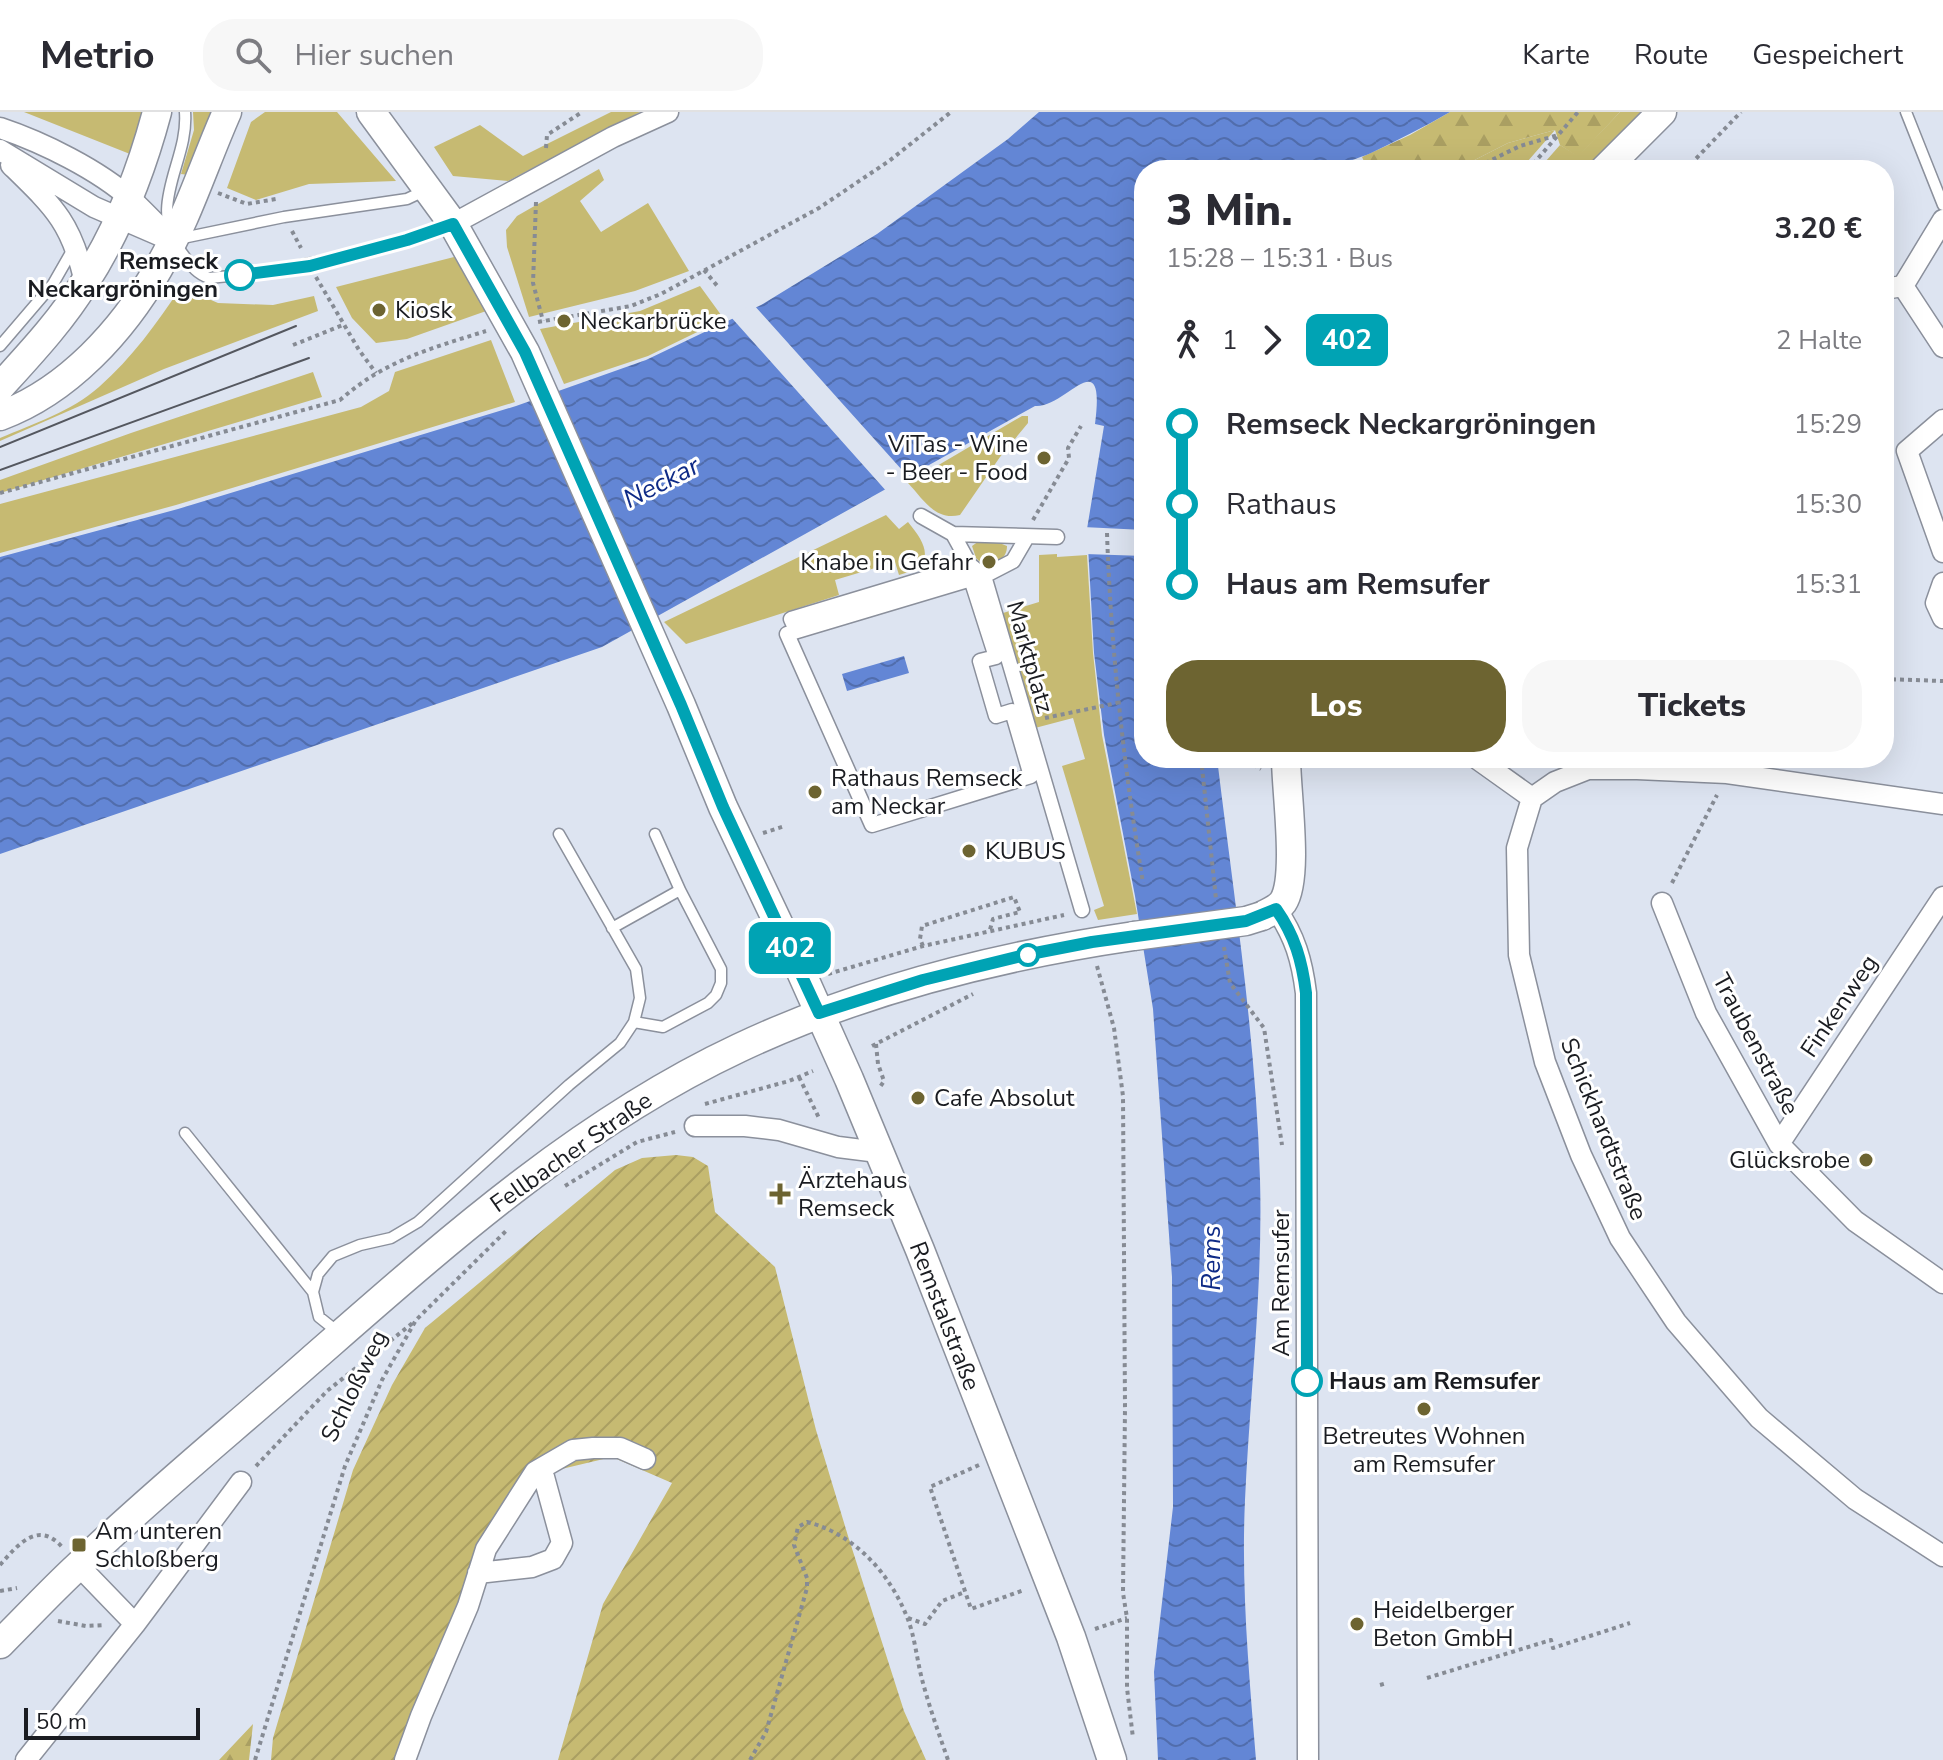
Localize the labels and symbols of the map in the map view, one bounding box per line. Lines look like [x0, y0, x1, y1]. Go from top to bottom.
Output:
place label: Remseck Neckargröningen [27, 245, 219, 305]
marker: Remseck Neckargröningen [225, 260, 255, 290]
place label: Kiosk [395, 294, 453, 326]
marker: Kiosk [370, 301, 388, 319]
place label: Neckarbrücke [580, 305, 726, 337]
marker: Neckarbrücke [555, 312, 573, 330]
place label: ViTas - Wine - Beer - Food [885, 428, 1028, 488]
water label: Neckar [617, 448, 706, 516]
marker: ViTas - Wine - Beer - Food [1035, 449, 1053, 467]
place label: Knabe in Gefahr [800, 546, 973, 578]
marker: Knabe in Gefahr [980, 553, 998, 571]
street label: Marktplatz [999, 597, 1061, 717]
place label: Rathaus Remseck am Neckar [831, 762, 1023, 822]
marker: Rathaus Remseck am Neckar [806, 783, 824, 801]
place label: KUBUS [985, 835, 1066, 867]
marker: KUBUS [960, 842, 978, 860]
line badge: 402 [744, 922, 836, 974]
unlabelled marker [1017, 944, 1039, 966]
street label: Finkenweg [1793, 948, 1885, 1064]
street label: Traubenstraße [1705, 968, 1807, 1120]
street label: Schickhardtstraße [1553, 1033, 1655, 1225]
place label: Cafe Absolut [934, 1082, 1075, 1114]
street label: Fellbacher Straße [484, 1084, 658, 1220]
marker: Cafe Absolut [909, 1089, 927, 1107]
place label: Glücksrobe [1729, 1144, 1850, 1176]
marker: Glücksrobe [1857, 1151, 1875, 1169]
place label: Ärztehaus Remseck [798, 1164, 908, 1224]
marker: Ärztehaus Remseck [769, 1183, 791, 1205]
street label: Am Remsufer [1265, 1209, 1297, 1357]
water label: Rems [1194, 1225, 1229, 1291]
street label: Remstalstraße [902, 1237, 988, 1395]
street label: Schloßweg [313, 1325, 395, 1447]
place label: Haus am Remsufer [1329, 1365, 1541, 1397]
marker: Haus am Remsufer [1292, 1366, 1322, 1396]
marker: Betreutes Wohnen am Remsufer [1415, 1400, 1433, 1418]
place label: Betreutes Wohnen am Remsufer [1323, 1420, 1525, 1480]
place label: Am unteren Schloßberg [95, 1515, 222, 1575]
marker: Am unteren Schloßberg [70, 1536, 88, 1554]
place label: Heidelberger Beton GmbH [1373, 1594, 1514, 1654]
marker: Heidelberger Beton GmbH [1348, 1615, 1366, 1633]
scale bar [24, 1704, 200, 1740]

